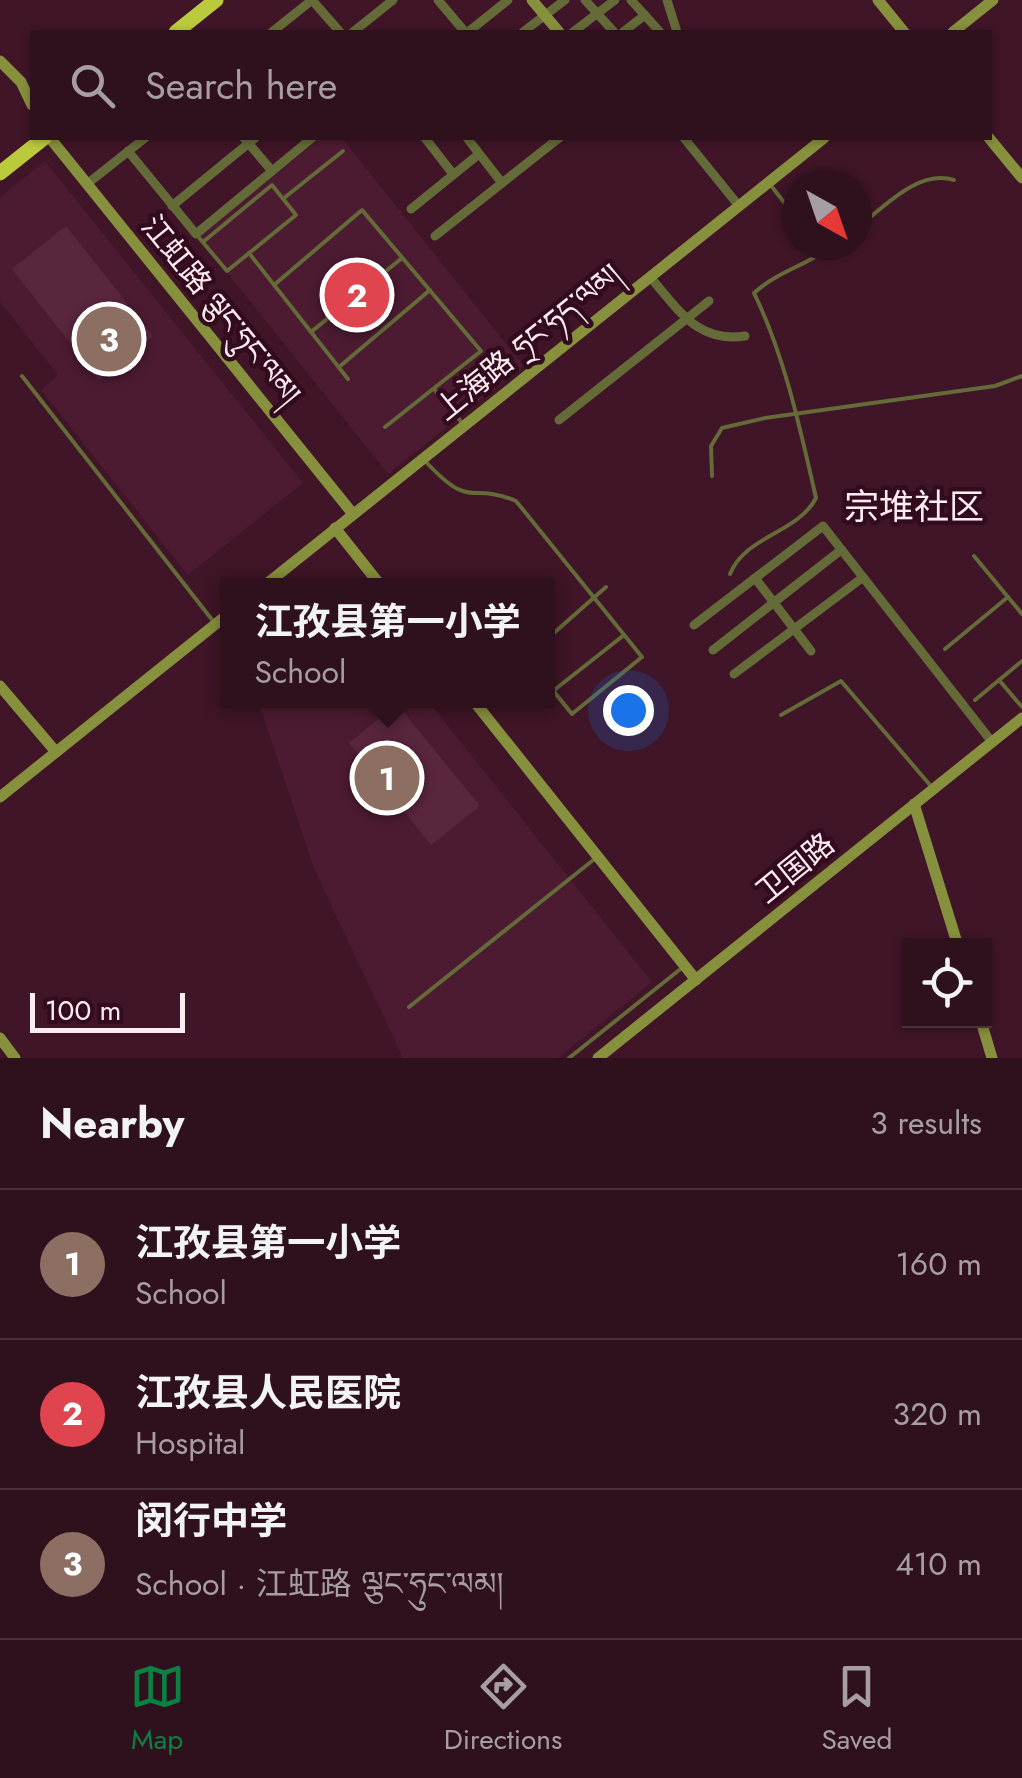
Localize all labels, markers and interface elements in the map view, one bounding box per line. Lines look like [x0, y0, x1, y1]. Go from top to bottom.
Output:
search box [30, 30, 992, 140]
icon: search [65, 58, 120, 113]
text: Search here [145, 58, 337, 113]
north arrow [782, 170, 872, 260]
street label: 江虹路 ལྕང་ཧུང་ལམ། [128, 206, 311, 416]
street label: 上海路 ཧྲང་ཧད་ལམ། [426, 253, 632, 433]
pin: 2 [324, 258, 390, 332]
pin: 3 [76, 302, 142, 376]
district label: 宗堆社区 [844, 482, 984, 532]
popup [220, 578, 555, 708]
text: 江孜县第一小学 [254, 594, 521, 649]
text: School [254, 649, 346, 695]
your location [603, 685, 654, 736]
pin: 1 [354, 740, 420, 816]
street label: 卫国路 [746, 823, 843, 913]
map controls [902, 938, 992, 1028]
button: locate [902, 938, 992, 1028]
scale bar [30, 988, 185, 1032]
text: 100 m [45, 990, 121, 1031]
text: Nearby [40, 1093, 184, 1154]
text: 3 results [870, 1100, 982, 1146]
text: 江孜县第一小学 [135, 1215, 401, 1270]
text: 1 [64, 1241, 81, 1287]
text: 160 m [895, 1241, 982, 1287]
text: School [135, 1270, 227, 1316]
text: 江孜县人民医院 [135, 1365, 401, 1420]
text: 2 [62, 1391, 83, 1437]
text: 320 m [893, 1391, 982, 1437]
text: Hospital [135, 1420, 245, 1466]
text: 闵行中学 [135, 1493, 287, 1548]
text: 3 [63, 1541, 82, 1587]
text: 410 m [895, 1541, 982, 1587]
text: School · 江虹路 ལྕང་ཧུང་ལམ། [135, 1561, 503, 1607]
tab: Map [130, 1659, 185, 1760]
tab: Directions [444, 1659, 562, 1760]
tab: Saved [821, 1659, 892, 1760]

